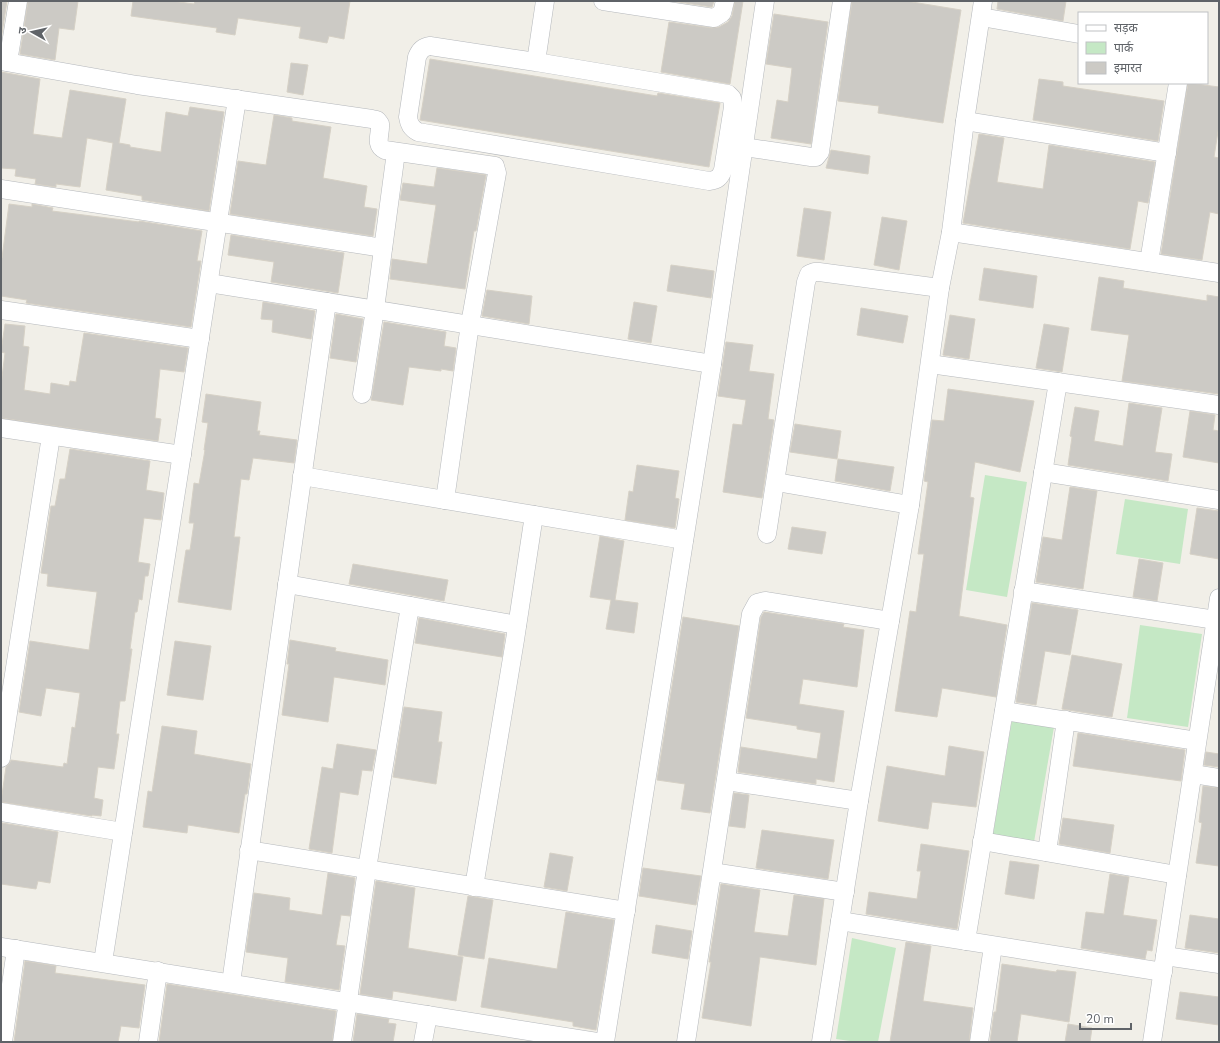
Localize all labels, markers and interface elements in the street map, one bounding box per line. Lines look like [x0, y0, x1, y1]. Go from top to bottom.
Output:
north arrow [12, 12, 52, 52]
legend [1078, 12, 1208, 84]
text: सड़क [1114, 20, 1139, 36]
text: उ [15, 26, 31, 35]
text: पार्क [1114, 40, 1134, 56]
text: इमारत [1114, 60, 1143, 76]
scale bar [1080, 1005, 1131, 1031]
text: 20 m [1086, 1011, 1114, 1027]

